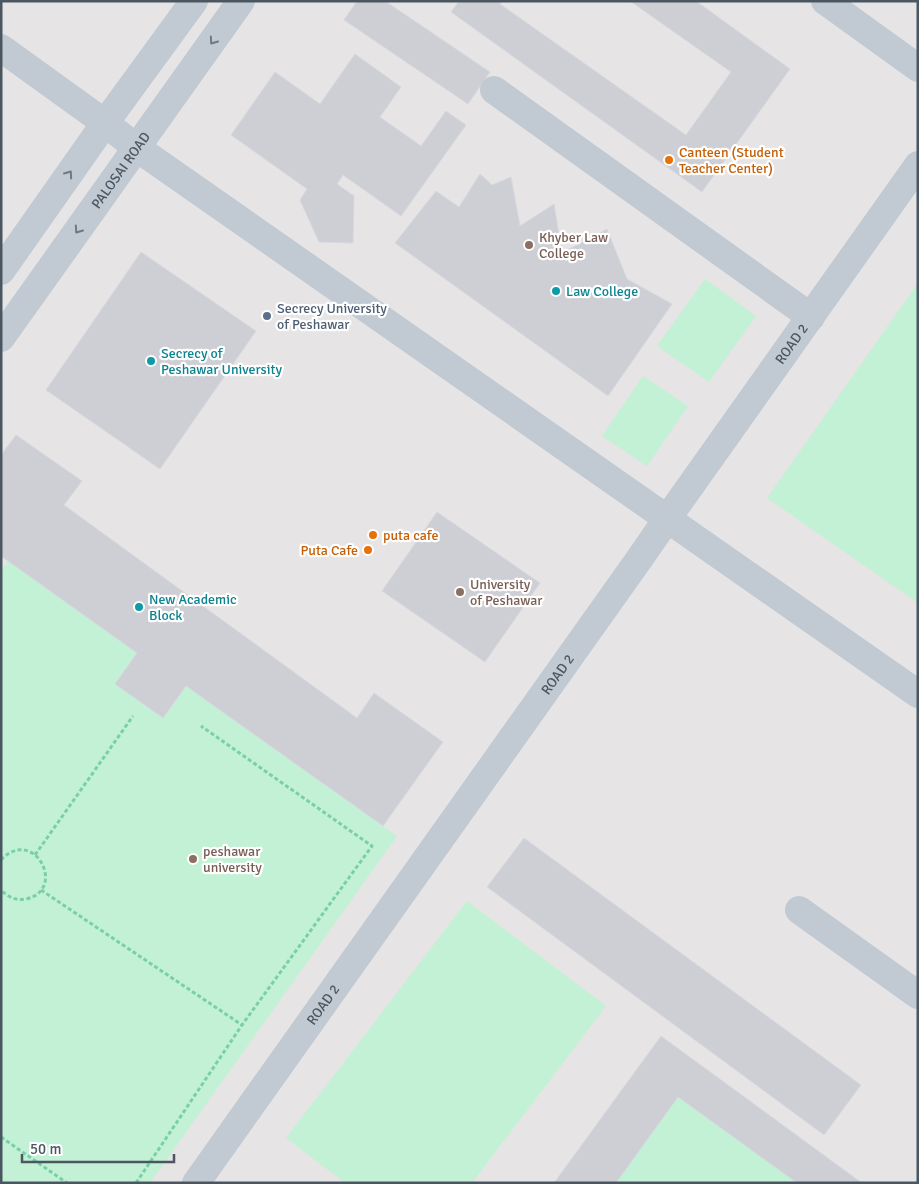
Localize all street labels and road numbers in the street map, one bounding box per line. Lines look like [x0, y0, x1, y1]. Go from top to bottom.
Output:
street label: PALOSAI ROAD [88, 129, 154, 212]
street label: ROAD 2 [772, 320, 812, 367]
street label: ROAD 2 [538, 651, 578, 698]
street label: ROAD 2 [303, 981, 343, 1028]

